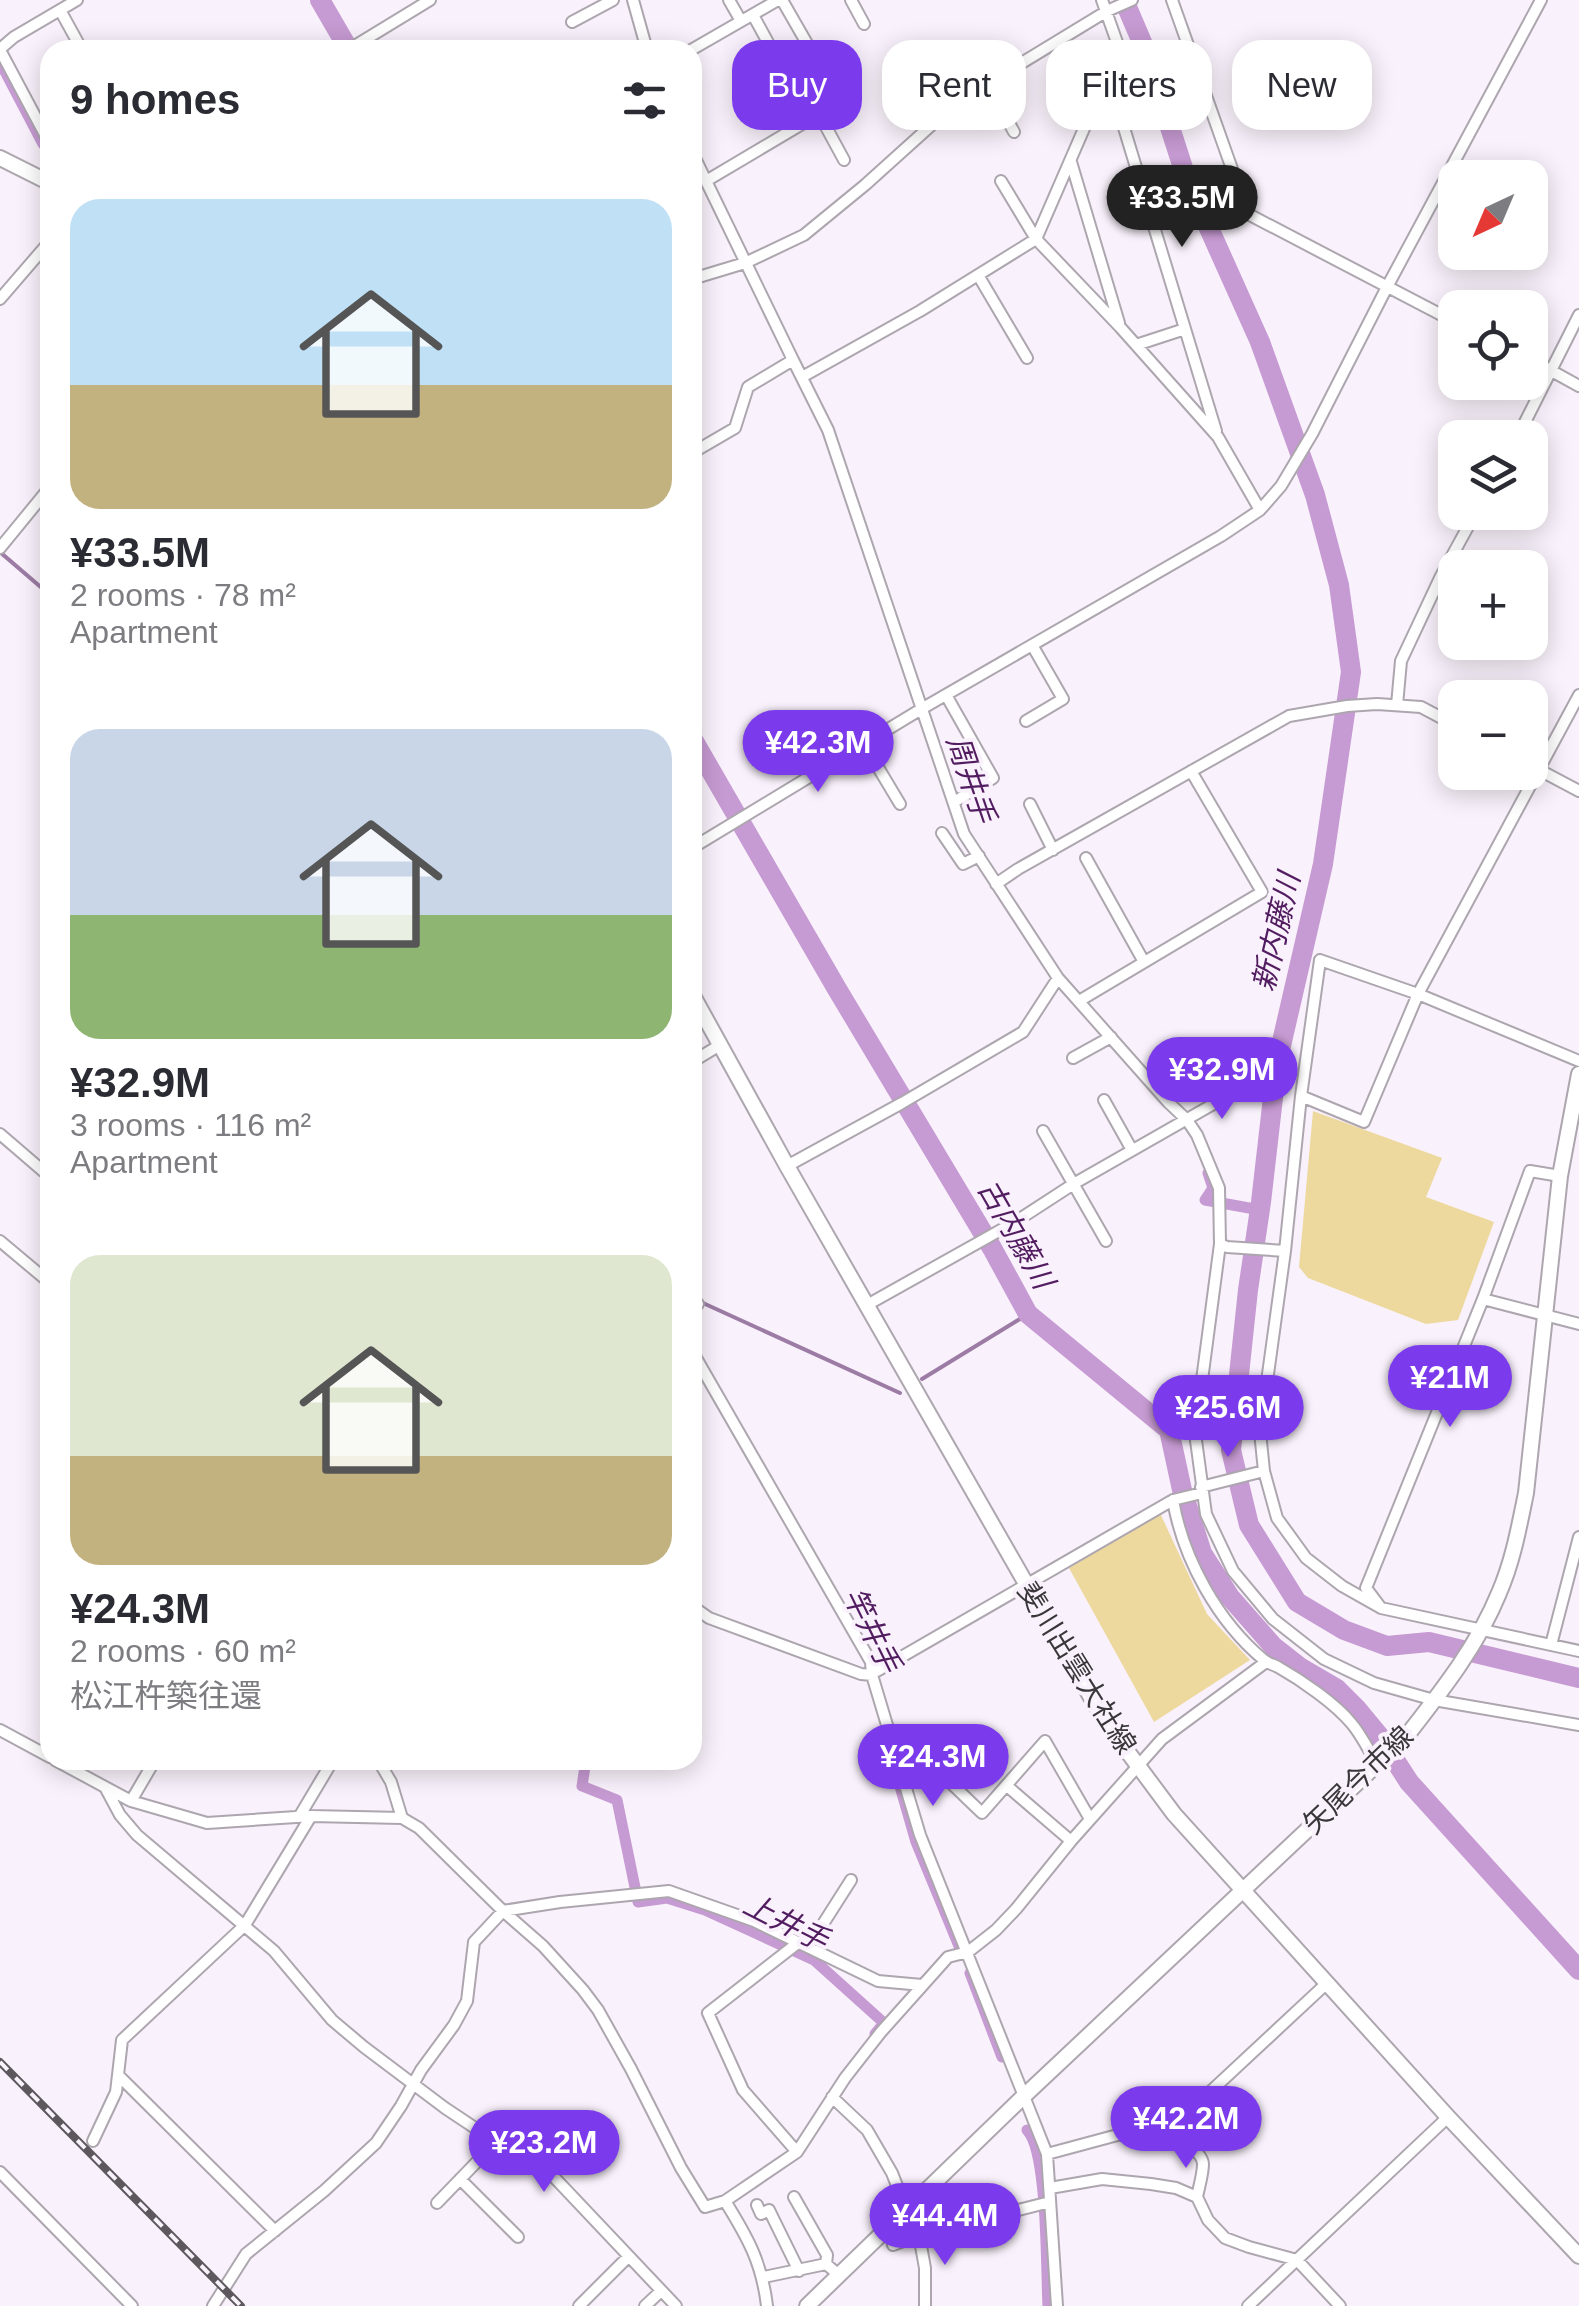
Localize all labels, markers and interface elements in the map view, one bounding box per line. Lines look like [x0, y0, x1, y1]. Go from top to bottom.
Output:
chip: Buy [732, 40, 862, 130]
chip: Rent [882, 40, 1026, 130]
chip: Filters [1046, 40, 1212, 130]
chip: New [1232, 40, 1372, 130]
icon: filters [617, 73, 672, 128]
text: 9 homes [70, 76, 240, 123]
north arrow [1438, 160, 1548, 270]
map controls [1438, 160, 1548, 790]
pin: ¥33.5M [1101, 165, 1263, 250]
text: ¥33.5M [1129, 179, 1235, 215]
icon: home [281, 264, 461, 444]
button: locate [1438, 290, 1548, 400]
button: layers [1438, 420, 1548, 530]
text: ¥33.5M [70, 529, 210, 576]
button: + [1438, 550, 1548, 660]
text: 2 rooms · 78 m² [70, 577, 296, 613]
text: Apartment [70, 614, 218, 650]
button: − [1438, 680, 1548, 790]
pin: ¥42.3M [737, 710, 899, 795]
text: ¥42.3M [765, 724, 871, 760]
water label: 周井手 [941, 731, 1002, 829]
icon: home [281, 794, 461, 974]
water label: 新内藤川 [1246, 867, 1306, 994]
pin: ¥32.9M [1141, 1037, 1303, 1122]
text: ¥32.9M [1169, 1051, 1275, 1087]
text: ¥32.9M [70, 1059, 210, 1106]
text: 3 rooms · 116 m² [70, 1107, 311, 1143]
text: Apartment [70, 1144, 218, 1180]
water label: 古内藤川 [972, 1174, 1062, 1297]
icon: home [281, 1320, 461, 1500]
pin: ¥21M [1391, 1345, 1509, 1430]
text: ¥21M [1410, 1359, 1490, 1395]
pin: ¥25.6M [1147, 1375, 1309, 1460]
text: ¥25.6M [1175, 1389, 1281, 1425]
street label: 斐川出雲大社線 [1012, 1577, 1142, 1759]
water label: 竿井手 [837, 1582, 907, 1679]
text: ¥24.3M [70, 1585, 210, 1632]
text: 2 rooms · 60 m² [70, 1633, 296, 1669]
text: 松江杵築往還 [70, 1678, 262, 1714]
street label: 矢尾今市線 [1297, 1720, 1419, 1840]
pin: ¥24.3M [852, 1724, 1014, 1809]
text: ¥24.3M [880, 1738, 986, 1774]
water label: 上井手 [738, 1887, 835, 1958]
pin: ¥42.2M [1105, 2086, 1267, 2171]
text: ¥42.2M [1133, 2100, 1239, 2136]
pin: ¥23.2M [463, 2110, 625, 2195]
text: ¥23.2M [491, 2124, 597, 2160]
pin: ¥44.4M [864, 2183, 1026, 2268]
text: ¥44.4M [892, 2197, 998, 2233]

